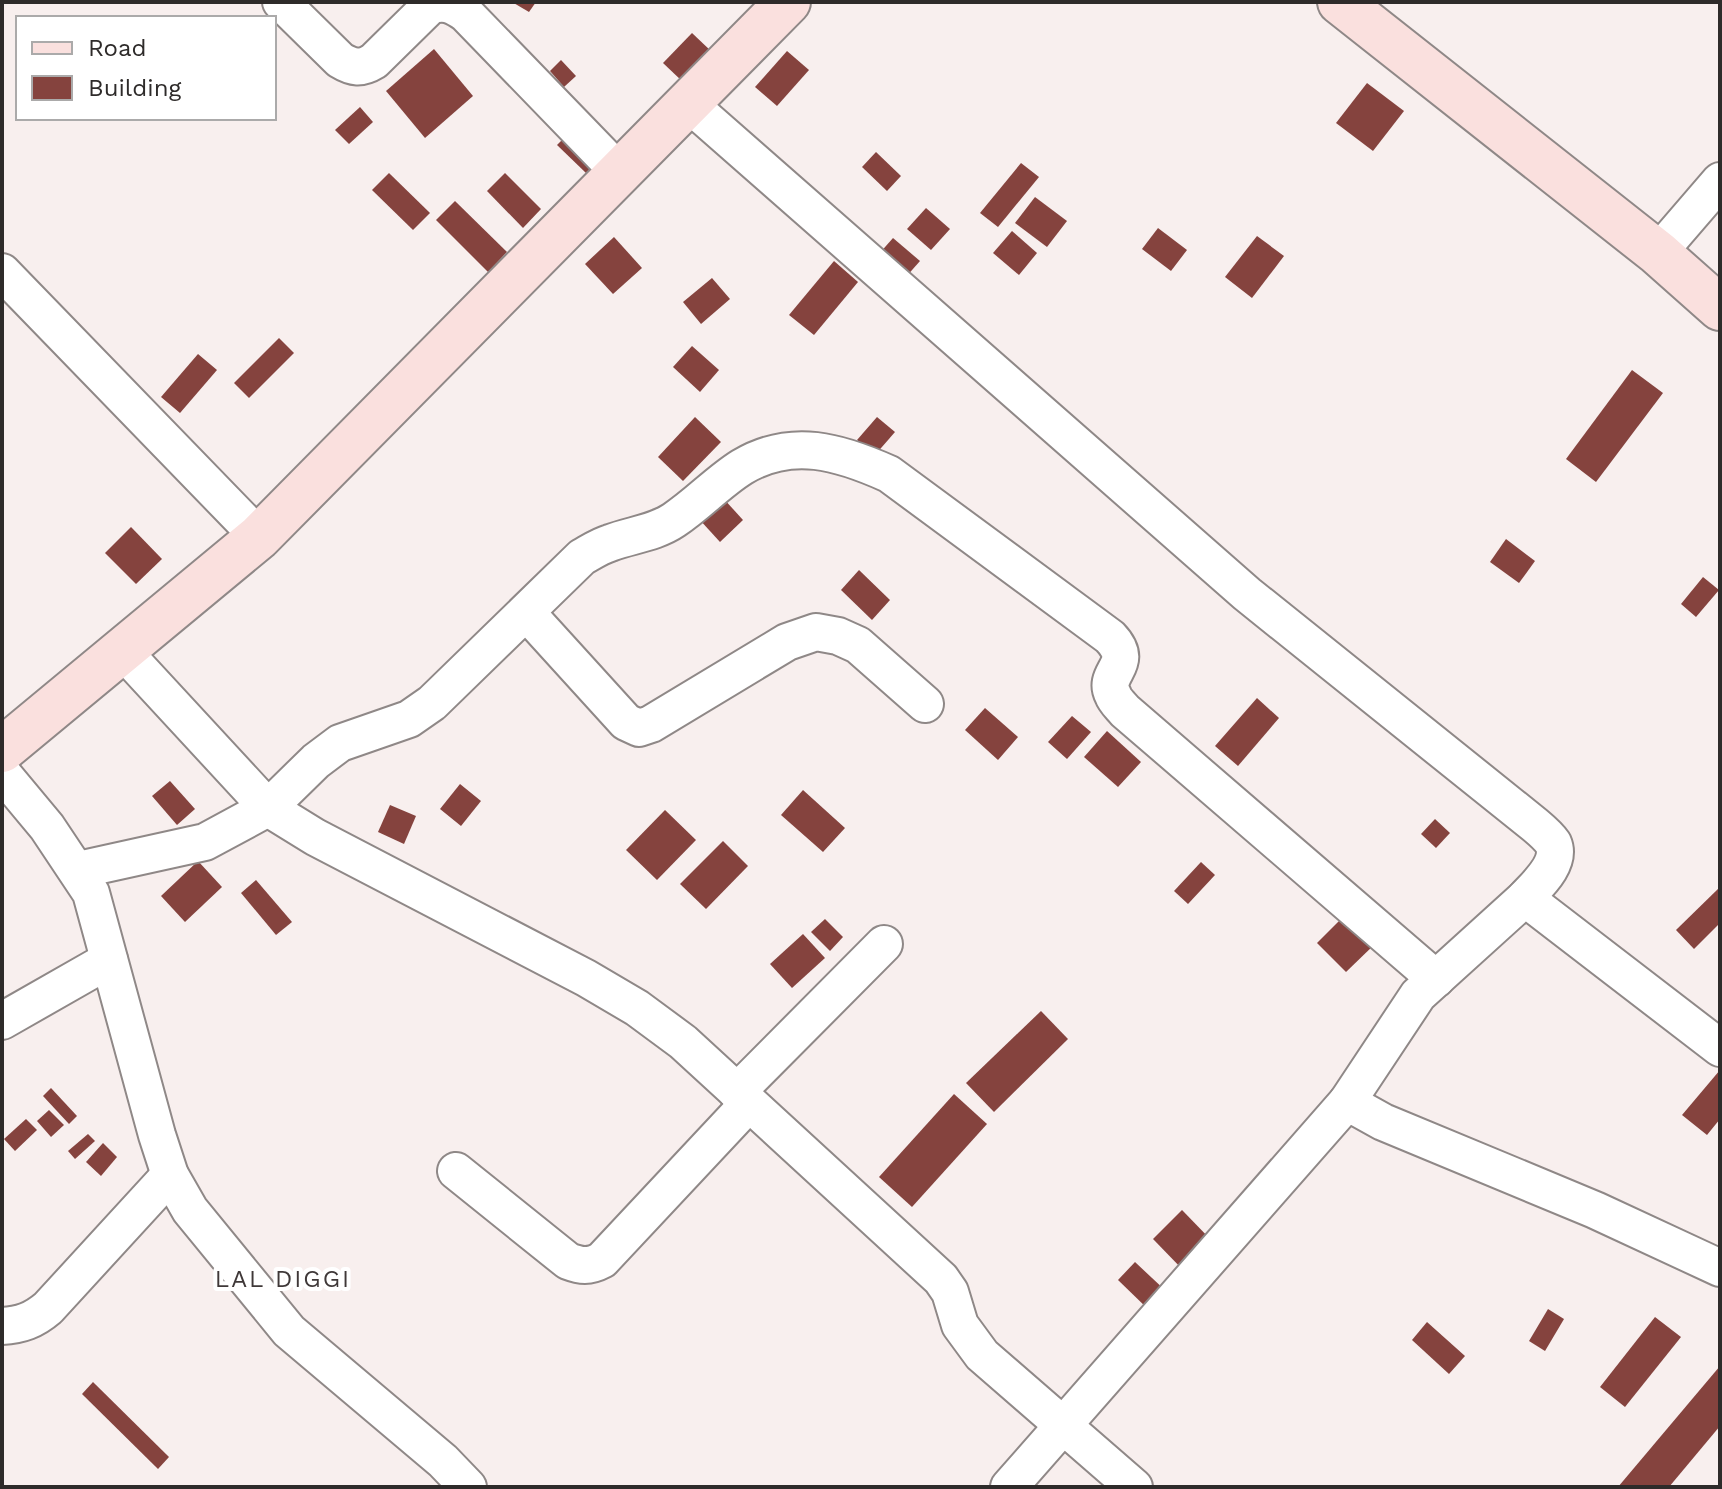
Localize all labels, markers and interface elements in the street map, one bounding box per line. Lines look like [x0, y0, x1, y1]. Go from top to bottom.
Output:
legend [16, 16, 276, 120]
text: Road [88, 34, 147, 62]
text: Building [88, 74, 181, 102]
district label: LAL DIGGI [215, 1265, 351, 1293]

